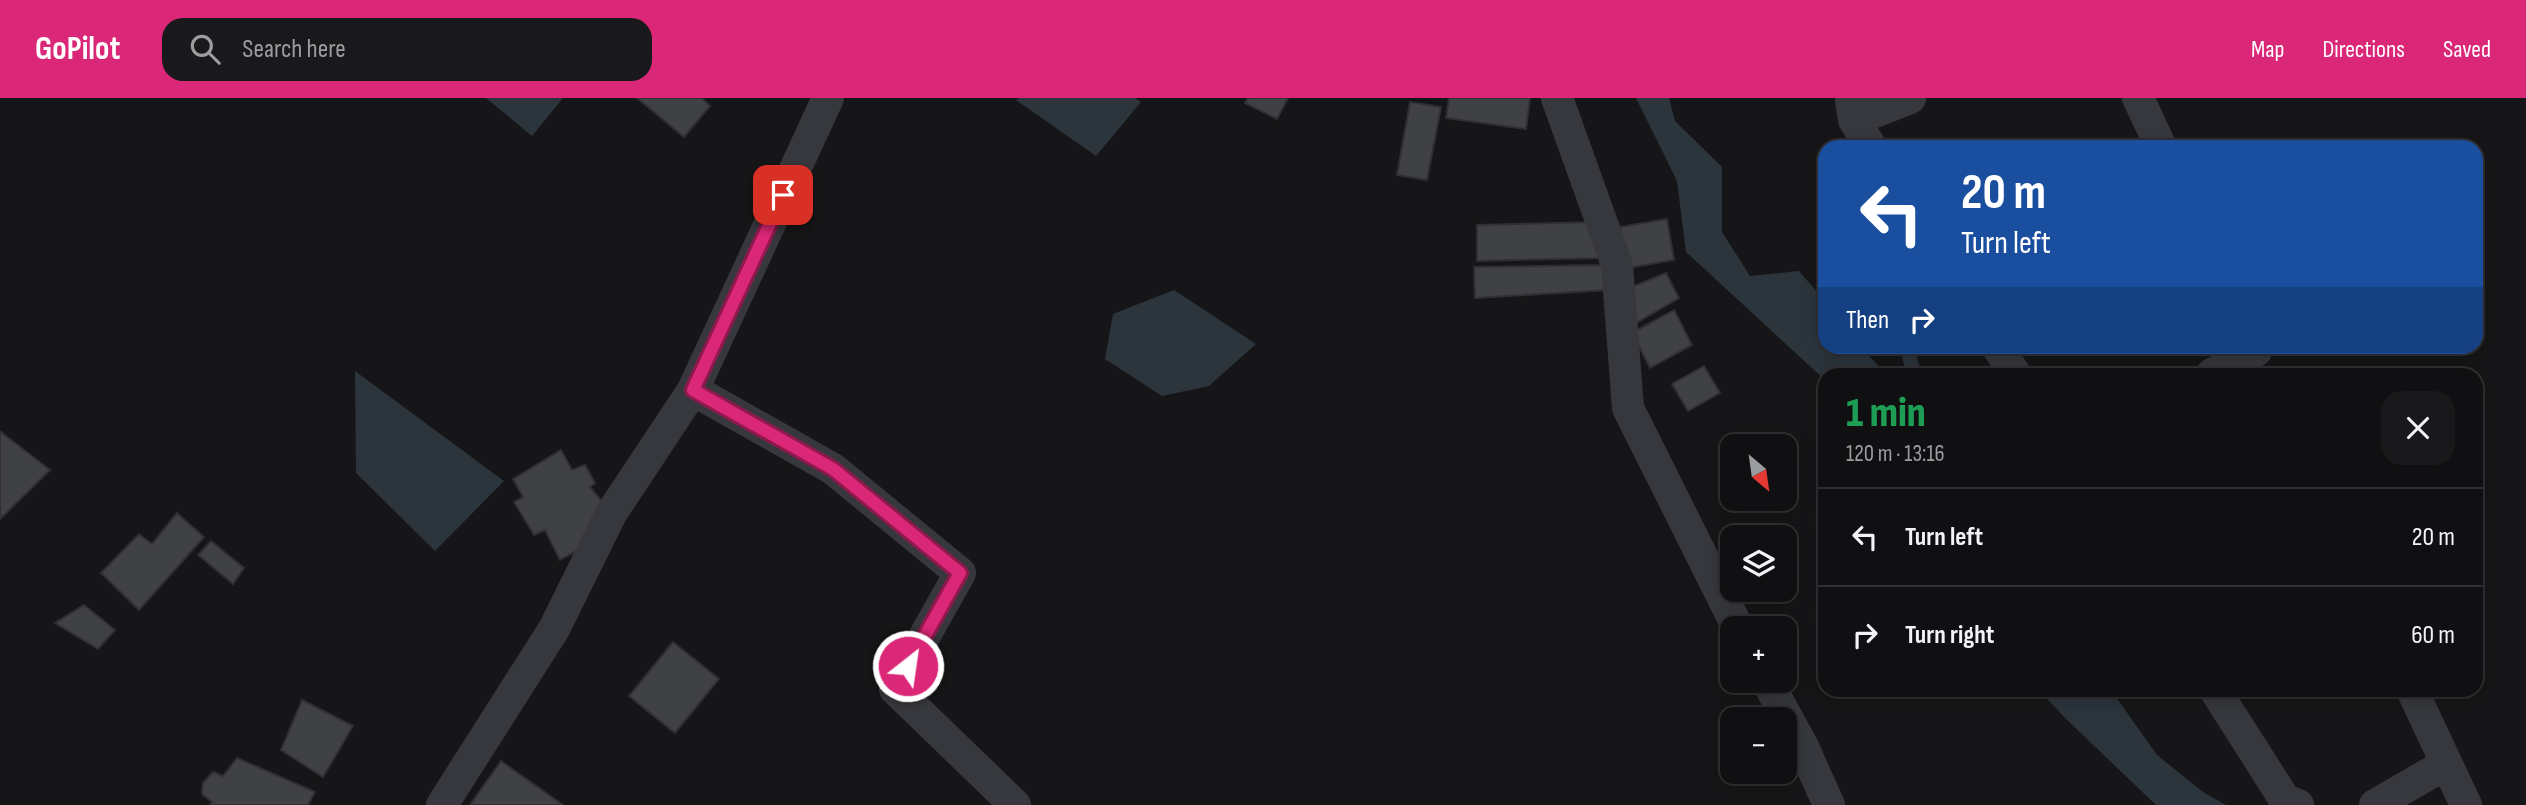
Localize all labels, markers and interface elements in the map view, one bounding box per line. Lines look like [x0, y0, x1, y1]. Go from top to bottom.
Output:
search box [162, 18, 652, 81]
text: GoPilot [35, 29, 120, 69]
icon: search [186, 30, 224, 68]
text: Search here [242, 34, 346, 65]
text: Map [2251, 35, 2284, 64]
text: Directions [2322, 35, 2405, 64]
text: Saved [2443, 35, 2491, 64]
text: 20 m [1961, 164, 2046, 223]
pin [753, 165, 813, 225]
icon: left [1846, 168, 1937, 259]
icon: arrive [764, 176, 802, 214]
text: Turn left [1961, 224, 2051, 263]
icon: right [1903, 301, 1941, 339]
text: Then [1846, 305, 1889, 336]
text: 1 min [1846, 388, 1926, 439]
button: close [2381, 391, 2455, 465]
north arrow [1720, 434, 1797, 511]
map controls [1720, 434, 1797, 784]
text: 120 m · 13:16 [1846, 440, 1945, 468]
icon: left [1846, 518, 1884, 556]
text: Turn left [1905, 522, 1983, 553]
text: 20 m [2412, 522, 2455, 553]
button: layers [1720, 525, 1797, 602]
button: + [1720, 616, 1797, 693]
icon: right [1846, 616, 1884, 654]
text: Turn right [1905, 620, 1994, 651]
text: 60 m [2411, 620, 2455, 651]
position arrow [871, 629, 945, 703]
button: − [1720, 707, 1797, 784]

